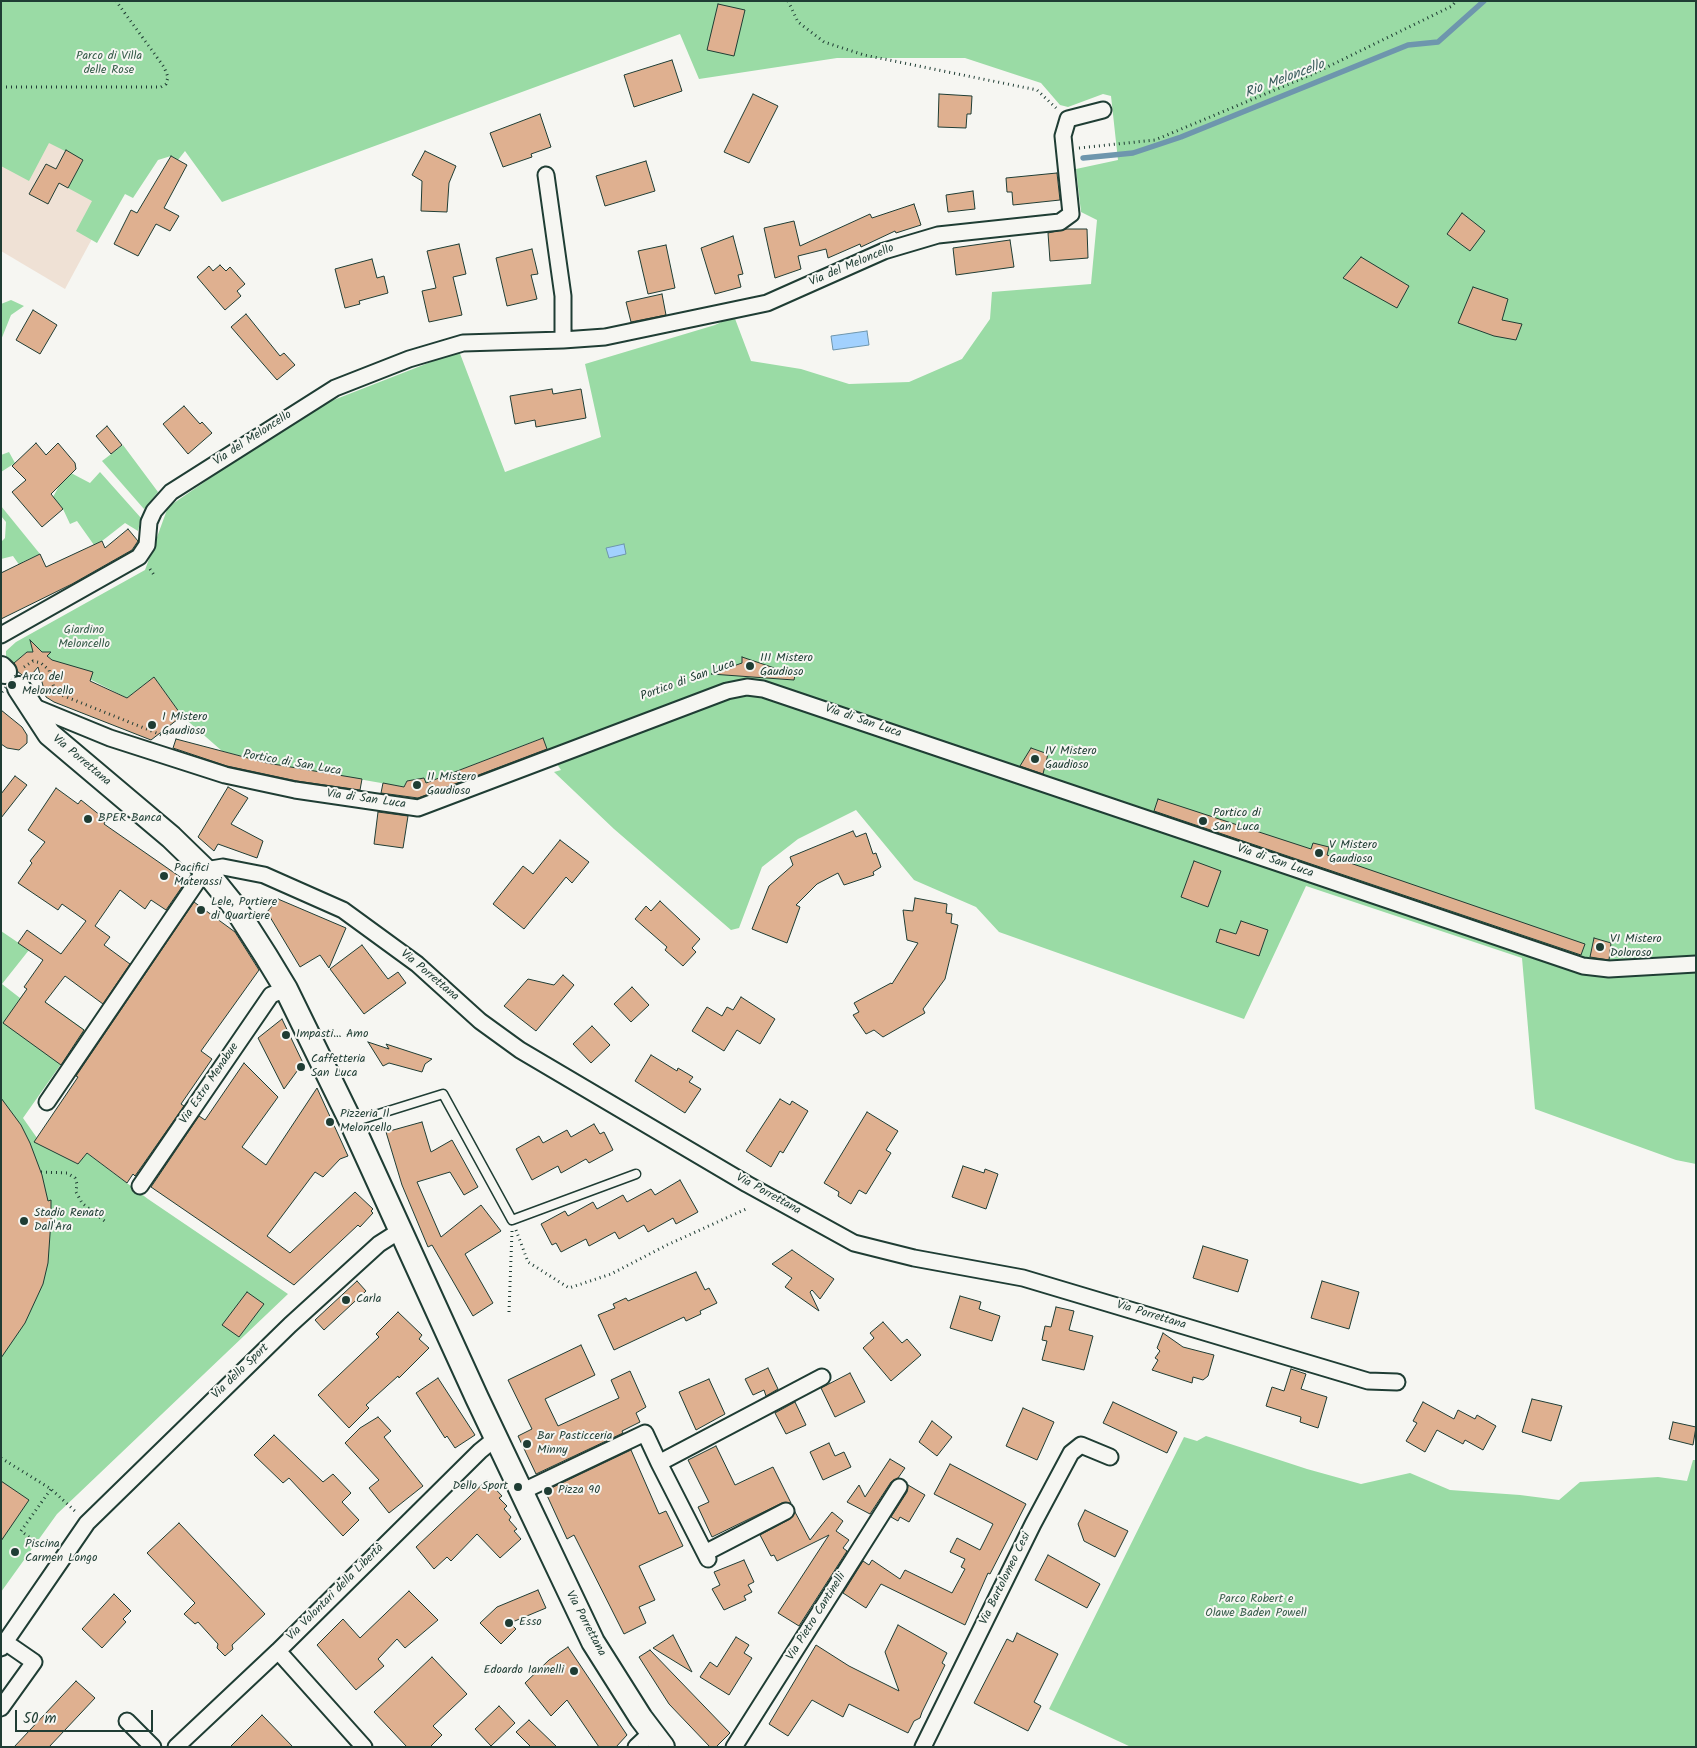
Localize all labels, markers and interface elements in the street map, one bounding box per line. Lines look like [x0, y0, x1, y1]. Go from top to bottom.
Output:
park label: Parco di Villa delle Rose [76, 50, 142, 78]
water label: Rio Meloncello [1243, 57, 1327, 103]
street label: Via del Meloncello [808, 242, 896, 290]
street label: Via del Meloncello [211, 408, 295, 470]
park label: Giardino Meloncello [58, 624, 110, 652]
place label: III Mistero Gaudioso [760, 652, 813, 680]
street label: Portico di San Luca [639, 657, 737, 705]
marker: III Mistero Gaudioso [744, 660, 756, 672]
place label: Arco del Meloncello [22, 671, 74, 699]
marker: Arco del Meloncello [6, 679, 18, 691]
street label: Via di San Luca [823, 702, 903, 742]
place label: I Mistero Gaudioso [162, 711, 207, 739]
marker: I Mistero Gaudioso [146, 719, 158, 731]
street label: Via Porrettana [49, 732, 113, 790]
place label: IV Mistero Gaudioso [1045, 745, 1097, 773]
street label: Portico di San Luca [242, 748, 342, 780]
marker: IV Mistero Gaudioso [1029, 753, 1041, 765]
place label: II Mistero Gaudioso [427, 771, 476, 799]
marker: II Mistero Gaudioso [411, 779, 423, 791]
street label: Via di San Luca [325, 787, 407, 813]
place label: Portico di San Luca [1213, 807, 1261, 835]
place label: BPER Banca [98, 812, 162, 826]
marker: BPER Banca [82, 813, 94, 825]
marker: Portico di San Luca [1197, 815, 1209, 827]
place label: V Mistero Gaudioso [1329, 839, 1377, 867]
street label: Via di San Luca [1235, 842, 1315, 882]
marker: V Mistero Gaudioso [1313, 847, 1325, 859]
place label: Pacifici Materassi [174, 862, 222, 890]
marker: Pacifici Materassi [158, 870, 170, 882]
place label: Lele, Portiere di Quartiere [211, 896, 277, 924]
marker: Lele, Portiere di Quartiere [195, 904, 207, 916]
place label: VI Mistero Doloroso [1610, 933, 1662, 961]
marker: VI Mistero Doloroso [1594, 941, 1606, 953]
street label: Via Porrettana [397, 947, 461, 1005]
place label: Impasti… Amo [296, 1028, 368, 1042]
marker: Impasti… Amo [280, 1029, 292, 1041]
street label: Via Estro Menabue [177, 1041, 243, 1127]
place label: Caffetteria San Luca [311, 1053, 365, 1081]
marker: Caffetteria San Luca [295, 1061, 307, 1073]
place label: Pizzeria Il Meloncello [340, 1108, 392, 1136]
marker: Pizzeria Il Meloncello [324, 1116, 336, 1128]
street label: Via Porrettana [733, 1171, 803, 1219]
place label: Stadio Renato Dall'Ara [34, 1207, 104, 1235]
marker: Stadio Renato Dall'Ara [18, 1215, 30, 1227]
place label: Carla [356, 1293, 381, 1307]
marker: Carla [340, 1294, 352, 1306]
street label: Via Porrettana [1115, 1299, 1187, 1333]
street label: Via dello Sport [210, 1341, 272, 1403]
place label: Bar Pasticceria Minny [537, 1430, 612, 1458]
marker: Bar Pasticceria Minny [521, 1438, 533, 1450]
place label: Dello Sport [453, 1480, 508, 1494]
marker: Dello Sport [512, 1481, 524, 1493]
place label: Pizza 90 [558, 1484, 600, 1498]
marker: Pizza 90 [542, 1485, 554, 1497]
street label: Via Bartolomeo Cesi [977, 1530, 1035, 1628]
place label: Piscina Carmen Longo [25, 1538, 97, 1566]
street label: Via Volontari della Libertà [284, 1541, 388, 1645]
marker: Piscina Carmen Longo [9, 1546, 21, 1558]
street label: Via Pietro Cantinelli [784, 1571, 850, 1663]
street label: Via Porrettana [562, 1589, 608, 1659]
park label: Parco Robert e Olawe Baden Powell [1205, 1593, 1307, 1621]
place label: Esso [519, 1616, 542, 1630]
marker: Esso [503, 1617, 515, 1629]
place label: Edoardo Iannelli [483, 1664, 564, 1678]
marker: Edoardo Iannelli [568, 1665, 580, 1677]
scale bar [18, 1700, 155, 1732]
text: 50 m [23, 1707, 57, 1731]

